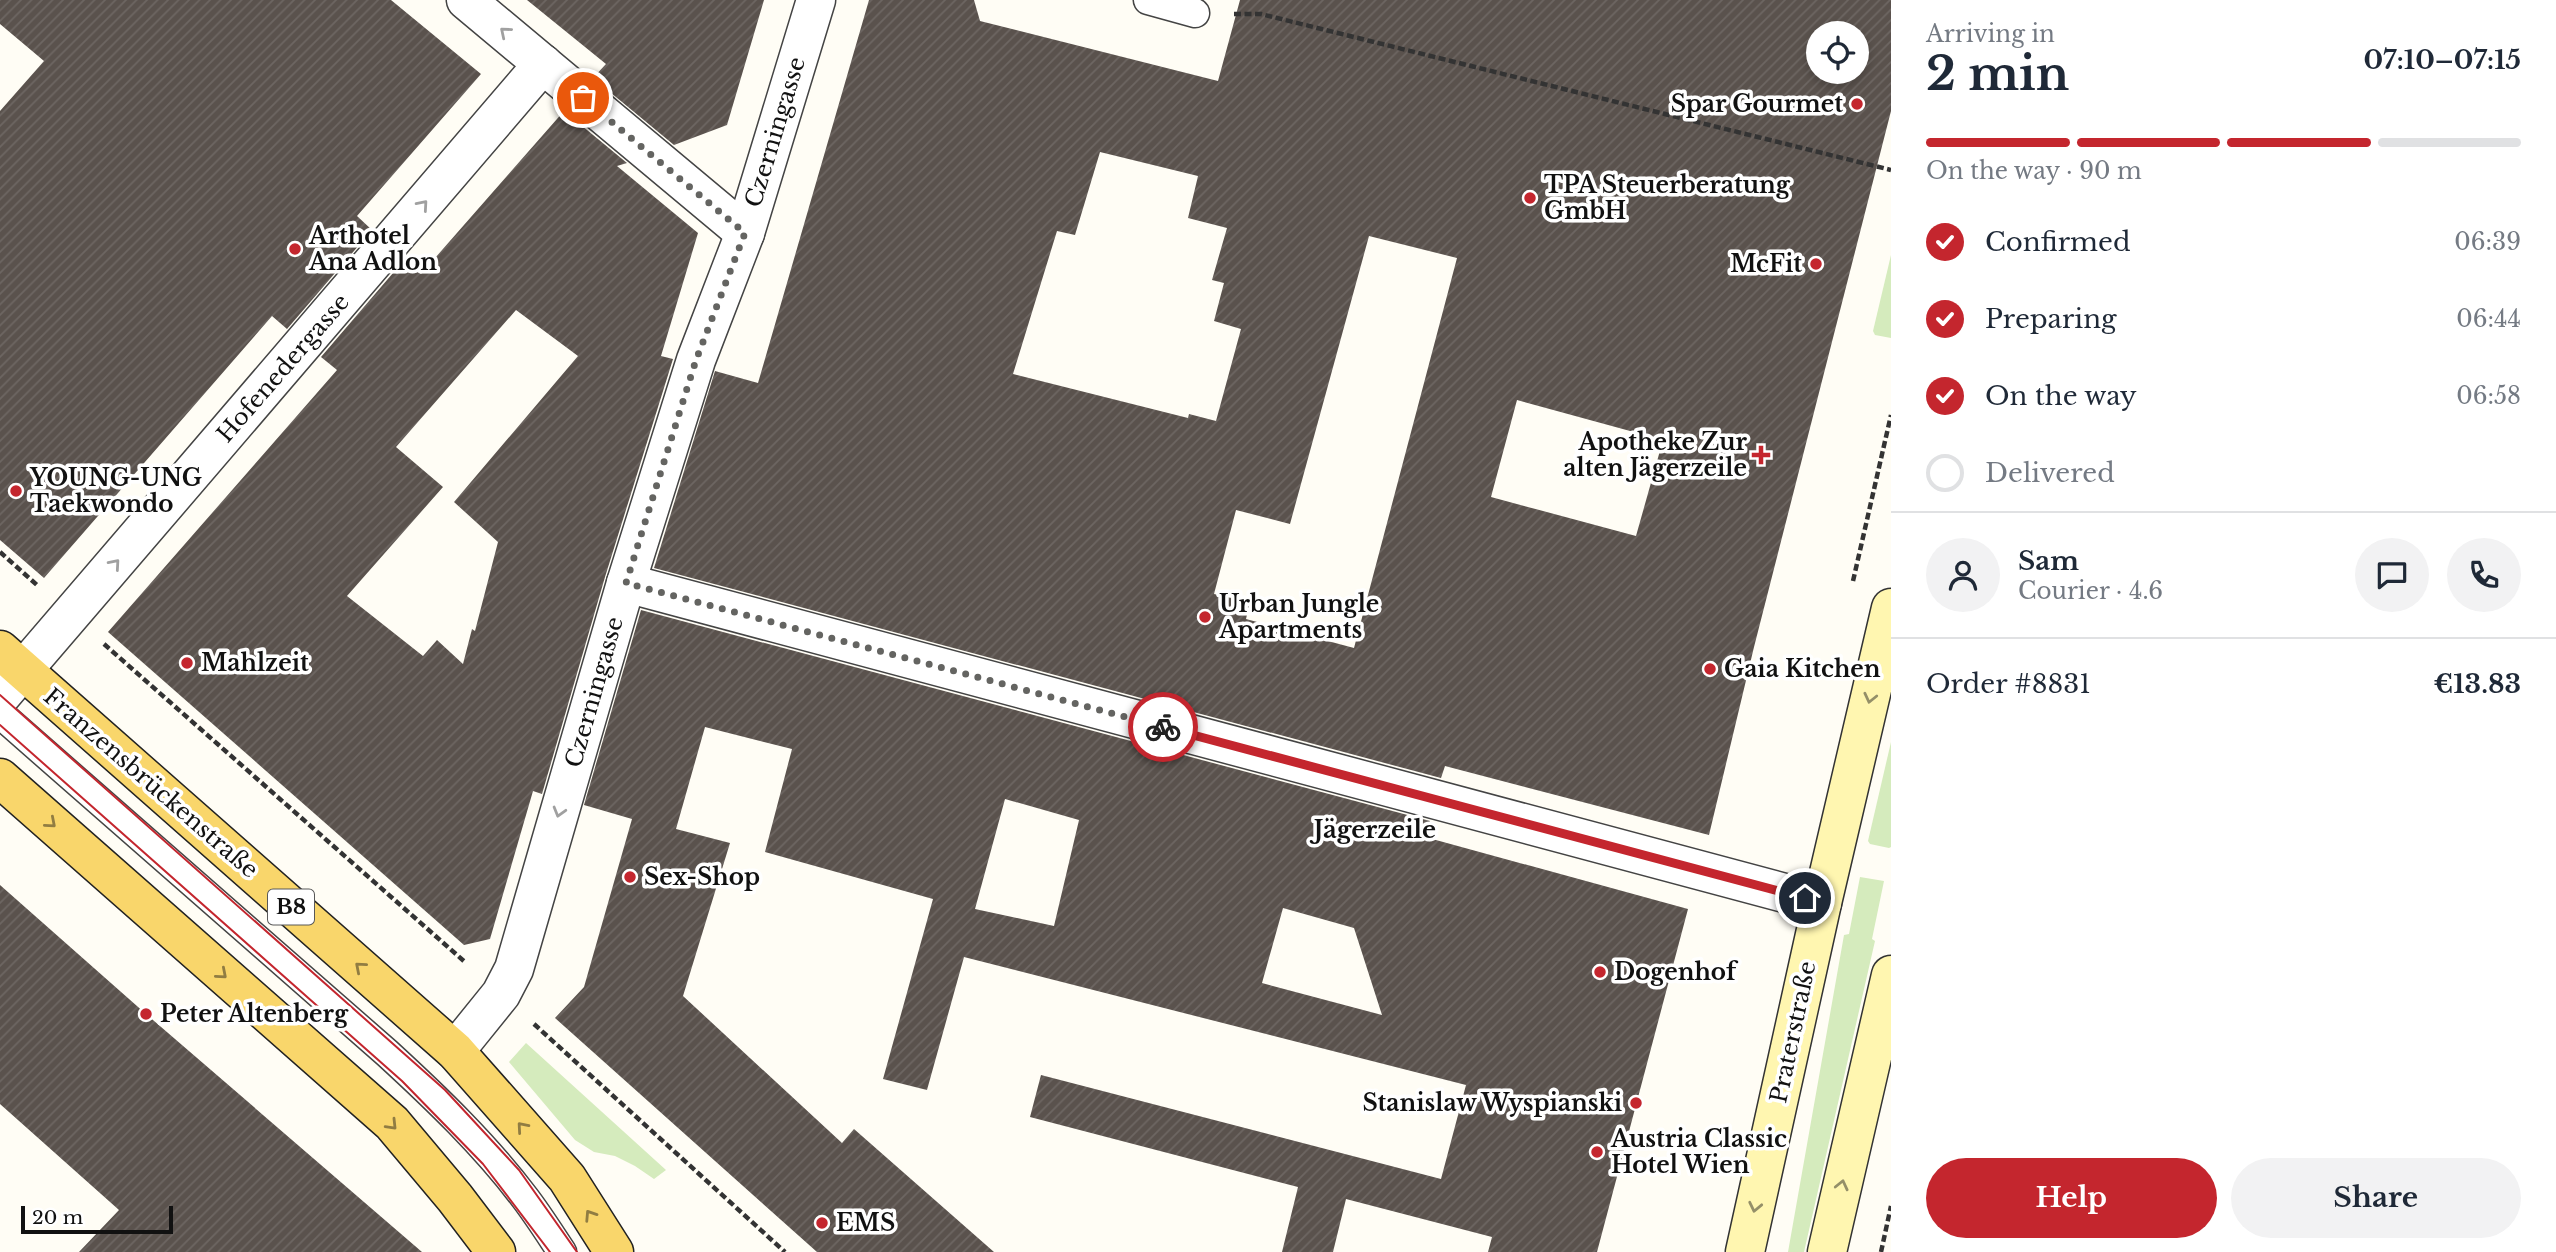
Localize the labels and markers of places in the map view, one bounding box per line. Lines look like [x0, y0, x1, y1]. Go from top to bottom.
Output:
pin [553, 68, 613, 128]
place label: Spar Gourmet [1671, 90, 1843, 118]
marker: Spar Gourmet [1849, 96, 1865, 112]
place label: TPA Steuerberatung GmbH [1544, 171, 1791, 225]
marker: TPA Steuerberatung GmbH [1522, 190, 1538, 206]
place label: Arthotel Ana Adlon [308, 222, 437, 276]
marker: Arthotel Ana Adlon [287, 241, 303, 257]
place label: McFit [1730, 250, 1802, 278]
marker: McFit [1808, 256, 1824, 272]
place label: Apotheke Zur alten Jägerzeile [1563, 428, 1748, 482]
marker: Apotheke Zur alten Jägerzeile [1753, 447, 1769, 463]
place label: YOUNG-UNG Taekwondo [29, 464, 202, 518]
marker: YOUNG-UNG Taekwondo [8, 483, 24, 499]
place label: Urban Jungle Apartments [1218, 590, 1379, 644]
marker: Urban Jungle Apartments [1197, 609, 1213, 625]
place label: Mahlzeit [201, 649, 309, 677]
marker: Mahlzeit [179, 655, 195, 671]
place label: Gaia Kitchen [1724, 655, 1881, 683]
marker: Gaia Kitchen [1702, 661, 1718, 677]
place label: Sex-Shop [644, 863, 760, 891]
pin [1775, 868, 1835, 928]
marker: Sex-Shop [622, 869, 638, 885]
place label: Dogenhof [1614, 958, 1739, 986]
marker: Dogenhof [1592, 964, 1608, 980]
place label: Peter Altenberg [160, 1000, 349, 1028]
marker: Peter Altenberg [138, 1006, 154, 1022]
place label: Stanislaw Wyspianski [1362, 1089, 1622, 1117]
marker: Stanislaw Wyspianski [1628, 1095, 1644, 1111]
place label: Austria Classic Hotel Wien [1610, 1125, 1787, 1179]
marker: Austria Classic Hotel Wien [1589, 1144, 1605, 1160]
place label: EMS [836, 1209, 895, 1237]
marker: EMS [814, 1215, 830, 1231]

